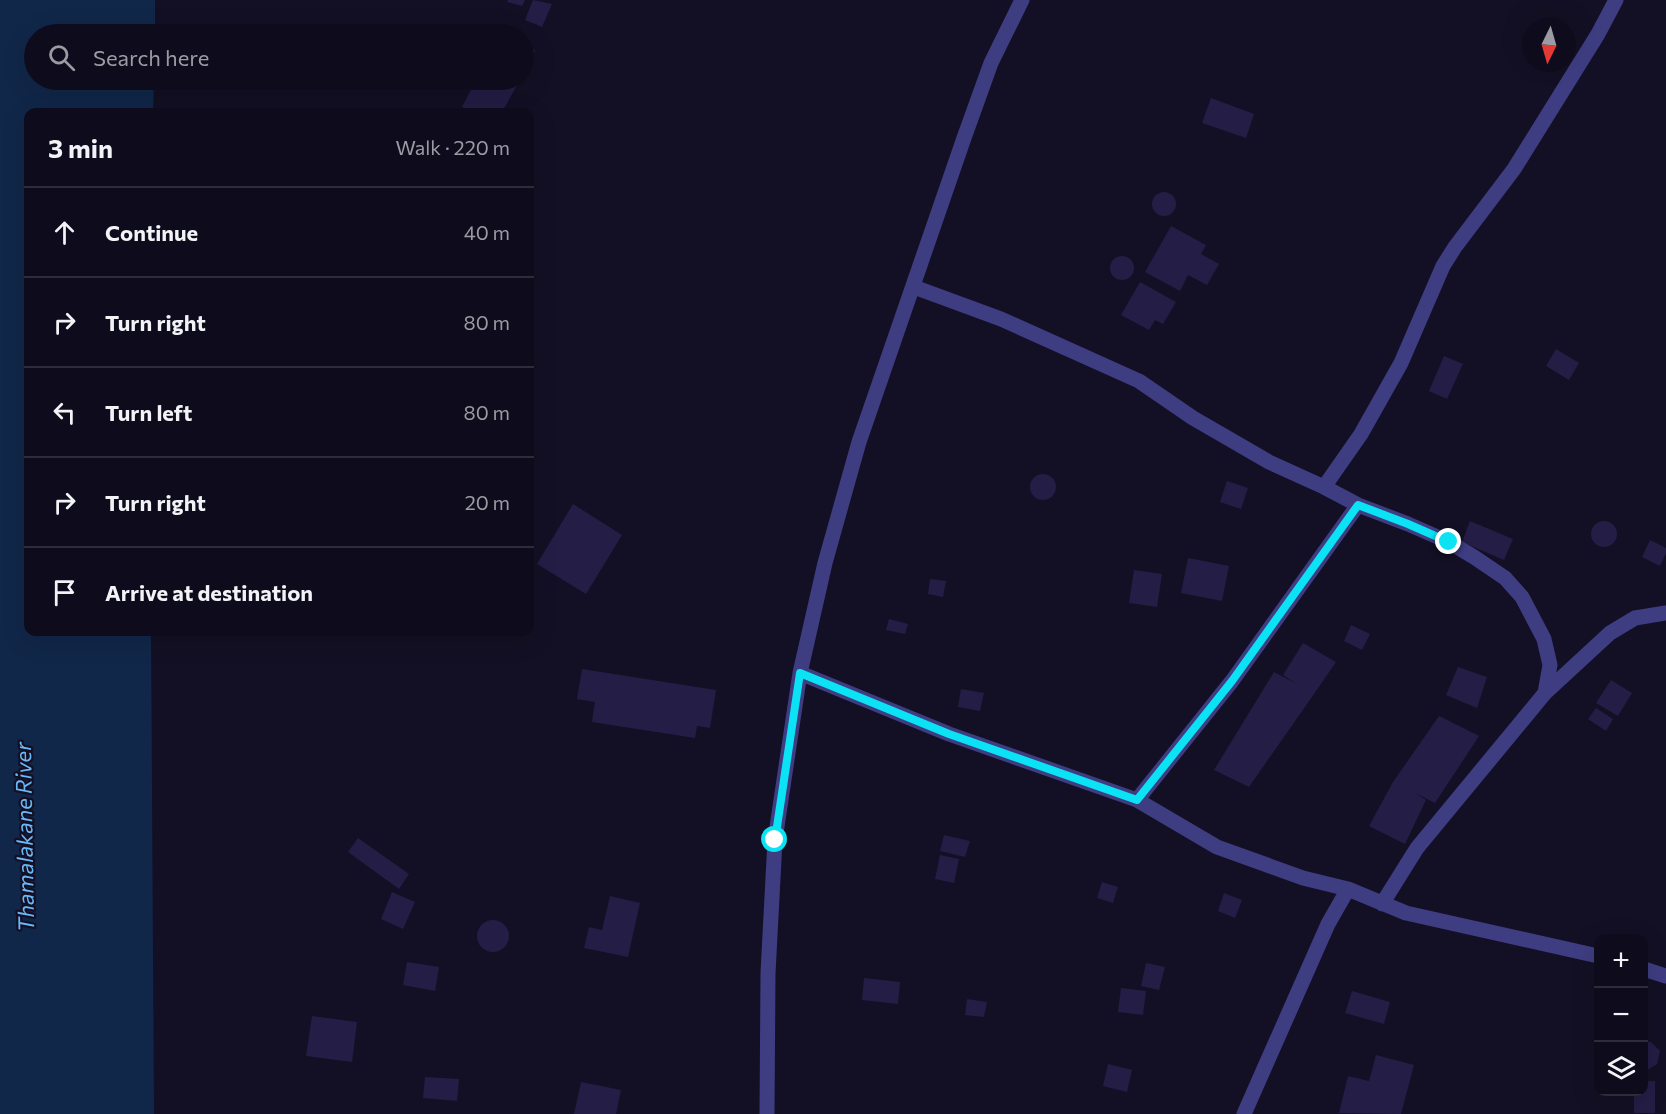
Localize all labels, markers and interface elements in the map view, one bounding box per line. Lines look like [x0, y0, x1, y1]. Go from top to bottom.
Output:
north arrow [1522, 18, 1576, 72]
search box [24, 24, 534, 90]
icon: search [45, 41, 78, 74]
text: Search here [93, 44, 209, 71]
text: 3 min [48, 132, 113, 163]
text: Walk · 220 m [395, 135, 510, 159]
icon: ahead [48, 216, 81, 249]
text: Continue [105, 219, 198, 246]
text: 40 m [464, 220, 510, 244]
icon: right [48, 306, 81, 339]
text: Turn right [105, 309, 206, 336]
text: 80 m [464, 310, 510, 334]
icon: left [48, 396, 81, 429]
text: Turn left [105, 399, 192, 426]
text: 80 m [464, 400, 510, 424]
icon: right [48, 486, 81, 519]
text: Turn right [105, 489, 206, 516]
text: 20 m [465, 490, 510, 514]
route end [1435, 528, 1461, 554]
icon: arrive [48, 576, 81, 609]
text: Arrive at destination [105, 579, 313, 606]
water label: Thamalakane River [9, 741, 39, 932]
route start [761, 826, 787, 852]
map controls [1594, 934, 1648, 1096]
button: + [1594, 934, 1648, 988]
button: − [1594, 988, 1648, 1042]
button: layers [1594, 1042, 1648, 1096]

